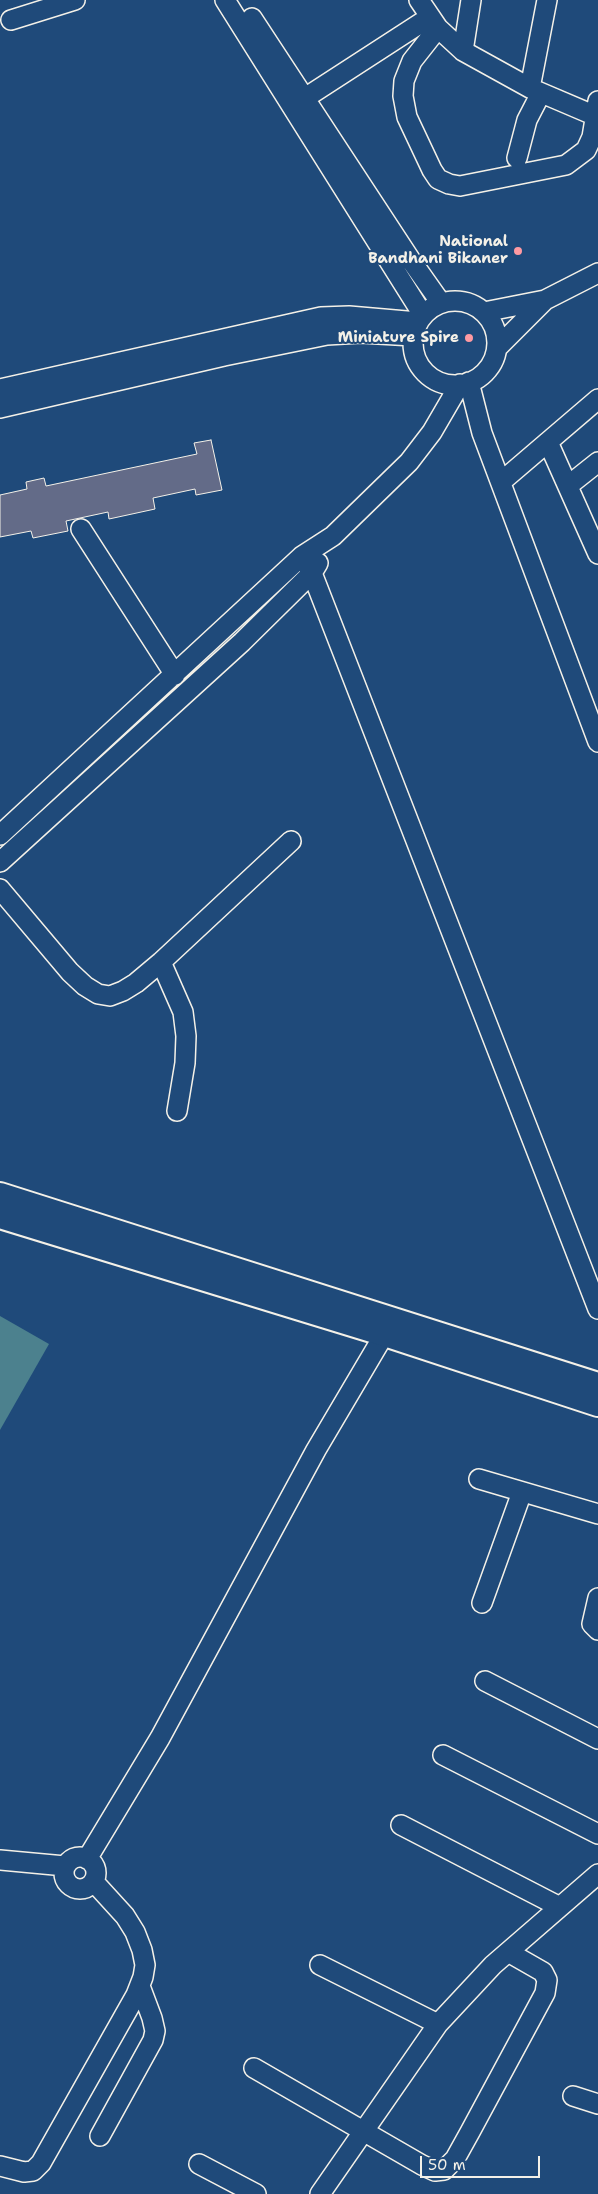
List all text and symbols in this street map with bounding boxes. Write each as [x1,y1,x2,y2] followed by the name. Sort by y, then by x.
[368,233,508,268] place label: National Bandhani Bikaner
[512,245,524,257] marker: National Bandhani Bikaner
[338,329,459,347] place label: Miniature Spire
[463,332,475,344] marker: Miniature Spire
[423,2146,543,2178] scale bar
[428,2155,466,2175] text: 50 m

